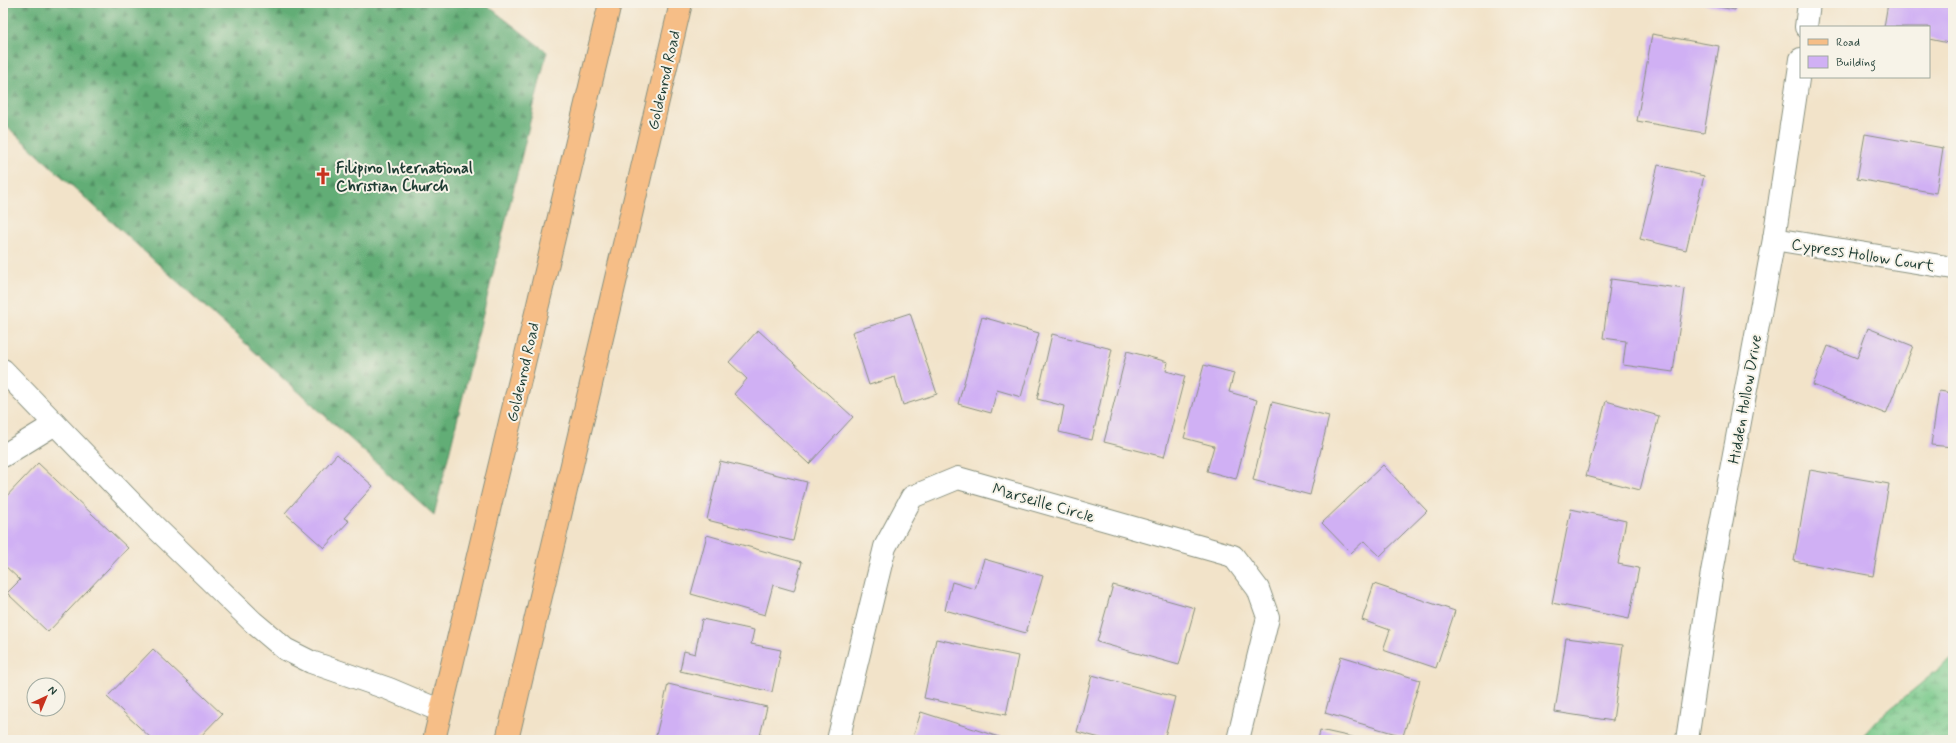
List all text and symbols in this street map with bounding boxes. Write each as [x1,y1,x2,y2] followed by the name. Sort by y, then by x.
[1800,26,1930,78] legend
[643,29,686,132] street label: Goldenrod Road
[1836,35,1860,51] text: Road
[1836,55,1876,72] text: Building
[336,158,473,197] place label: Filipino International Christian Church
[313,166,333,186] church icon: Filipino International Christian Church
[1790,234,1936,277] street label: Cypress Hollow Court
[502,321,545,424] street label: Goldenrod Road
[1724,333,1767,465] street label: Hidden Hollow Drive
[990,479,1098,528] street label: Marseille Circle
[26,677,66,717] north arrow
[45,683,60,698] text: N

